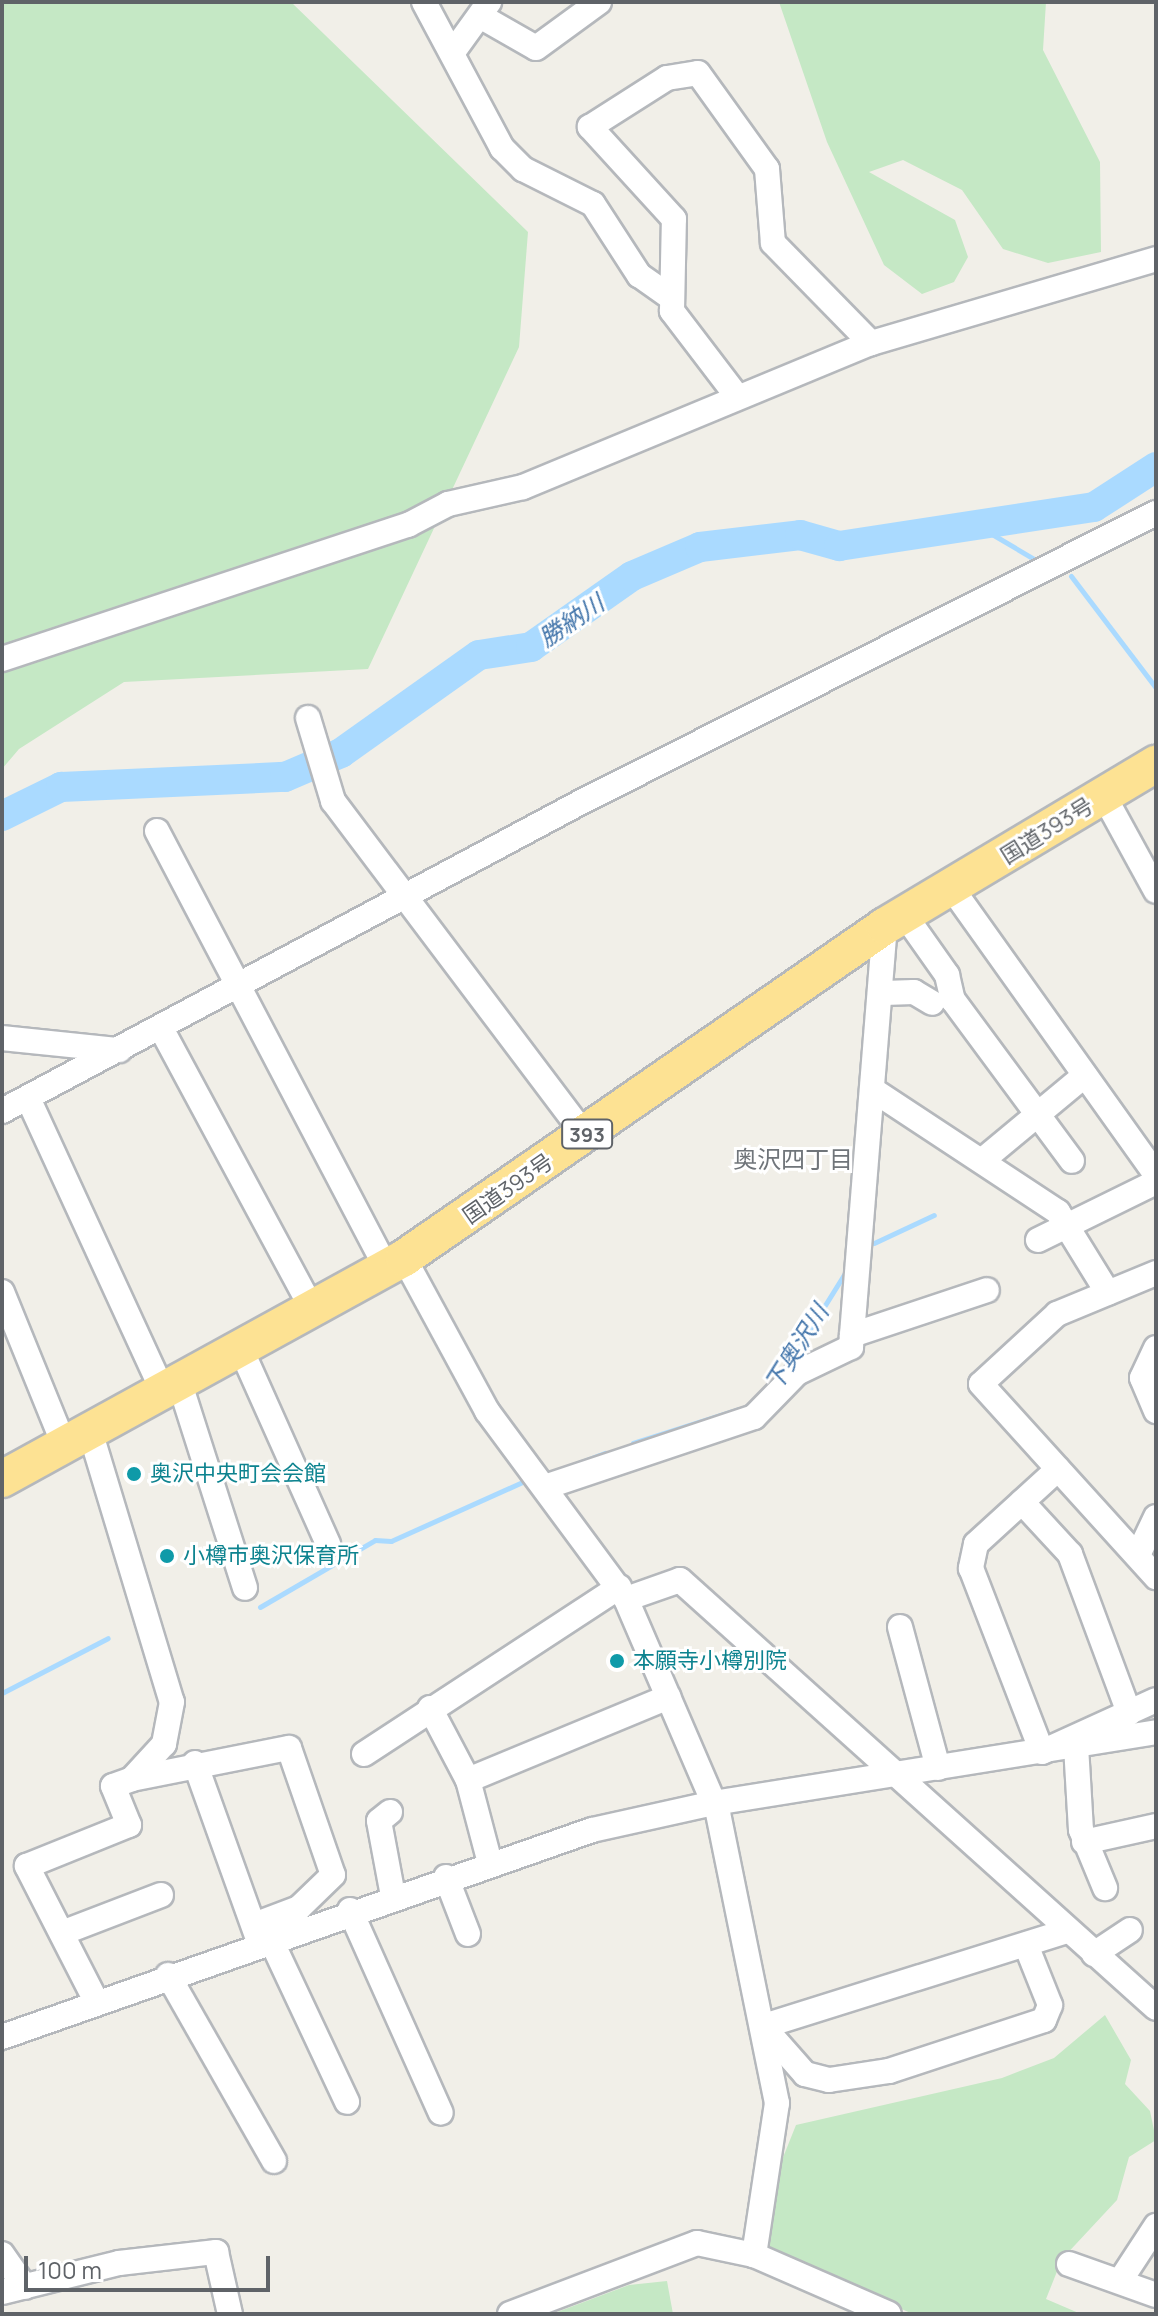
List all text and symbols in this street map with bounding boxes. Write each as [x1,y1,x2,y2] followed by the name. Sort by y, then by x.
[533,588,609,652] water label: 勝納川
[996,792,1098,870] street label: 国道393号
[561,1118,613,1150] road number: 393
[733,1145,853,1173] district label: 奥沢四丁目
[458,1148,558,1230] street label: 国道393号
[758,1299,834,1395] water label: 下奥沢川
[150,1461,326,1487] place label: 奥沢中央町会会館
[125,1465,143,1483] marker: 奥沢中央町会会館
[183,1543,359,1569] place label: 小樽市奥沢保育所
[158,1547,176,1565] marker: 小樽市奥沢保育所
[633,1648,787,1674] place label: 本願寺小樽別院
[608,1652,626,1670] marker: 本願寺小樽別院
[28,2240,274,2290] scale bar
[38,2253,102,2286] text: 100 m

